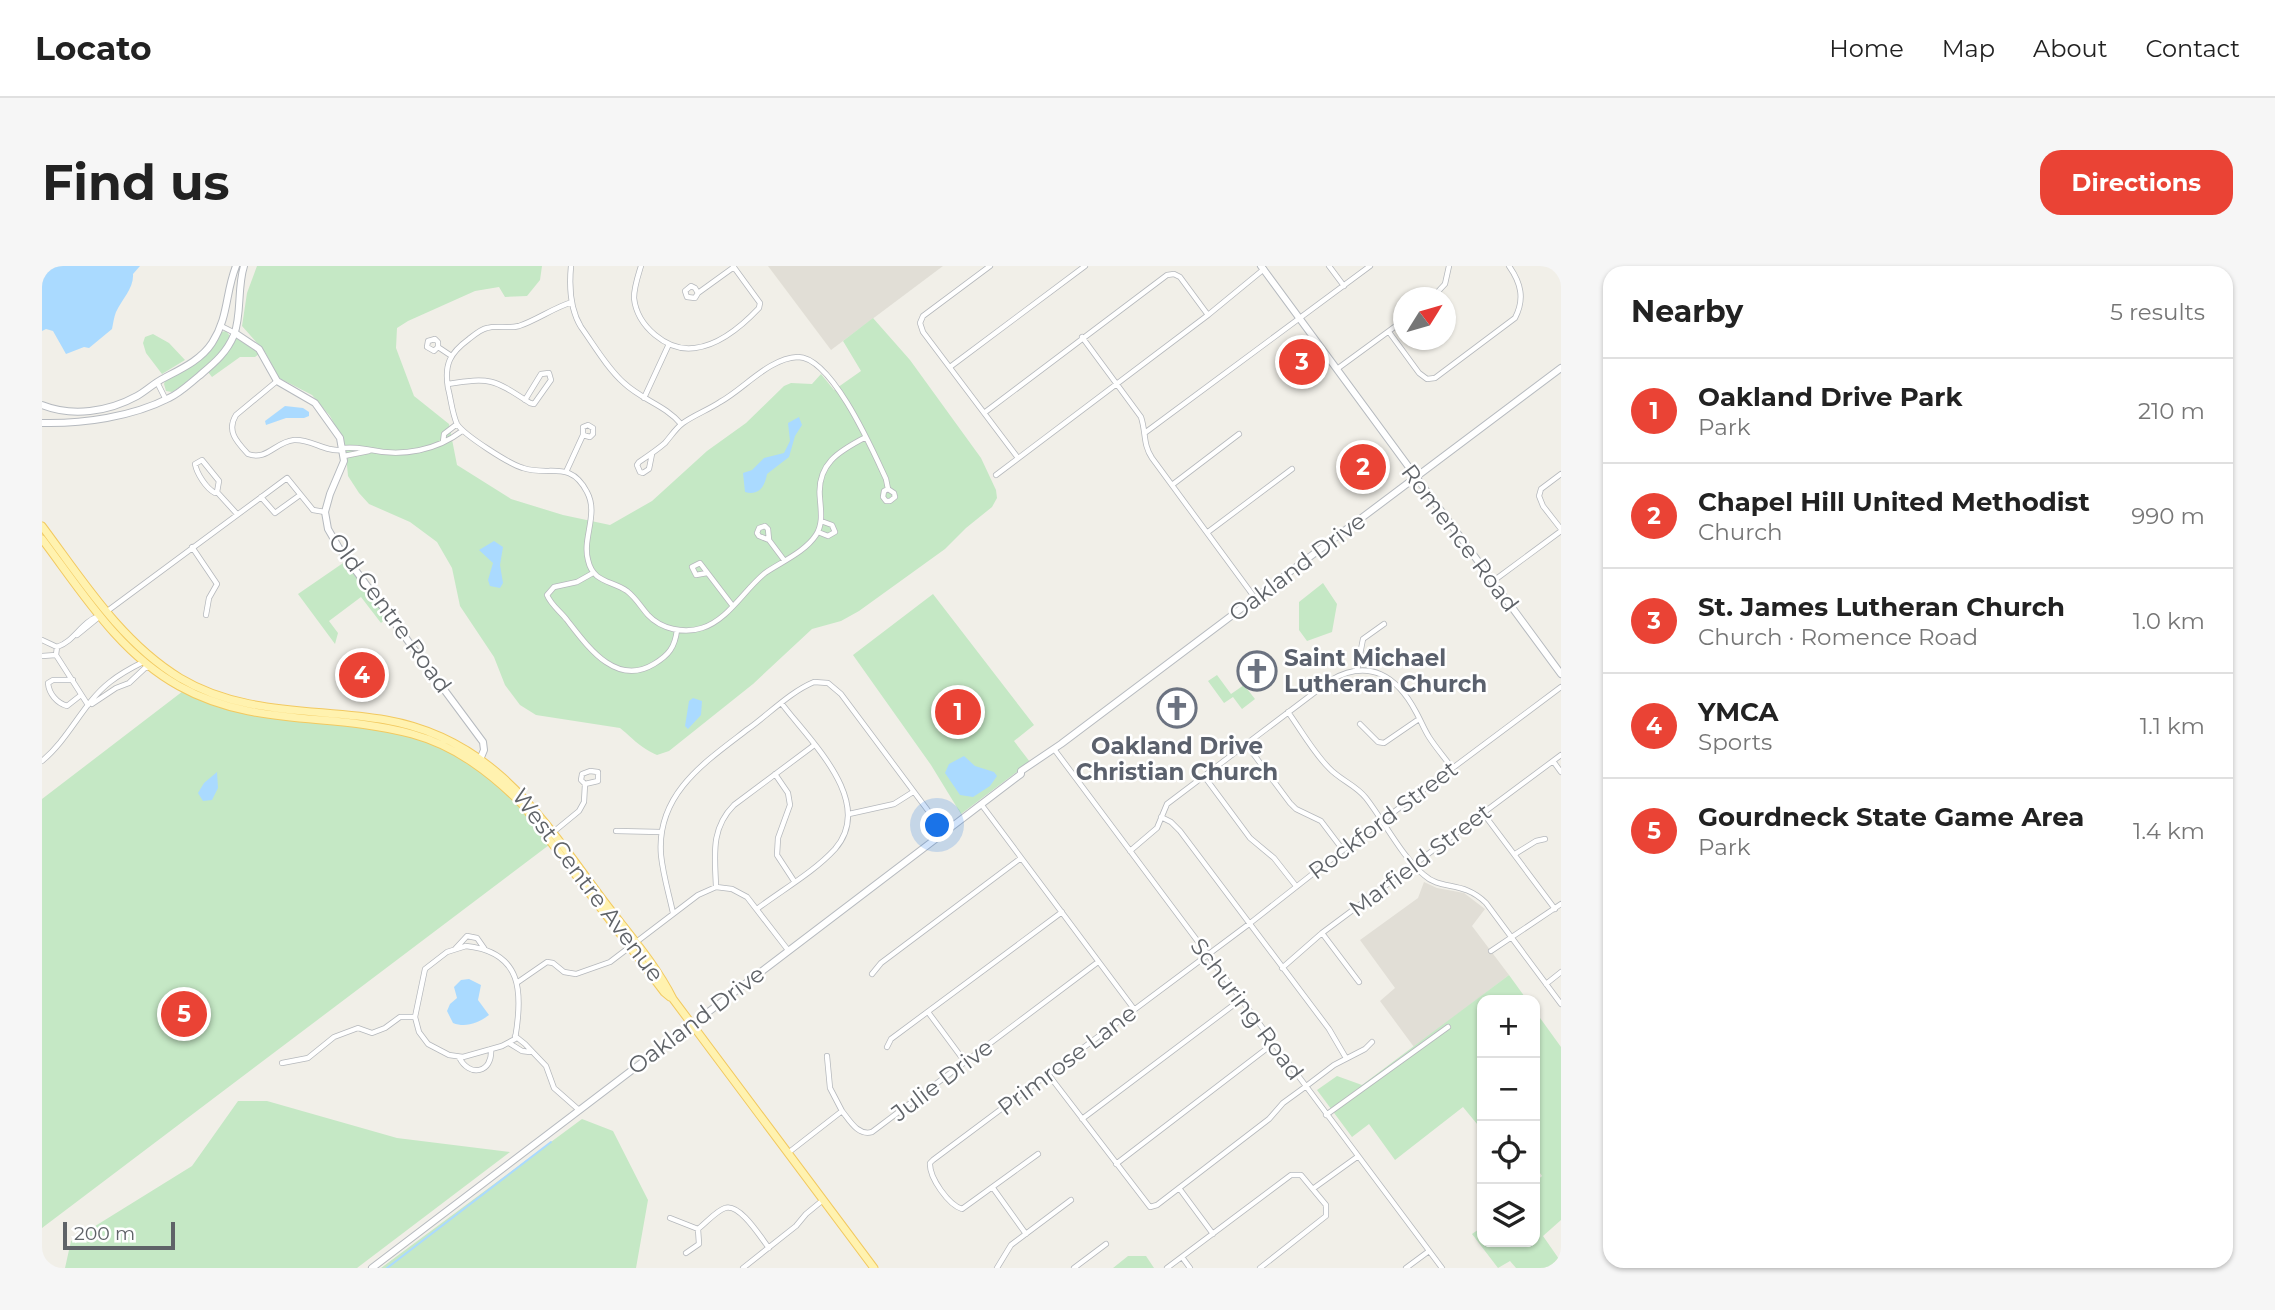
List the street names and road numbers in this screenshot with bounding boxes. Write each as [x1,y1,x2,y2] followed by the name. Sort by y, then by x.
[1395,459,1525,617] street label: Romence Road
[1223,507,1371,627] street label: Oakland Drive
[323,528,457,698] street label: Old Centre Road
[1303,755,1463,885] street label: Rockford Street
[506,783,670,987] street label: West Centre Avenue
[1344,798,1496,922] street label: Marfield Street
[1184,932,1310,1086] street label: Schuring Road
[622,960,770,1080] street label: Oakland Drive
[992,999,1142,1121] street label: Primrose Lane
[885,1033,998,1128] street label: Julie Drive

